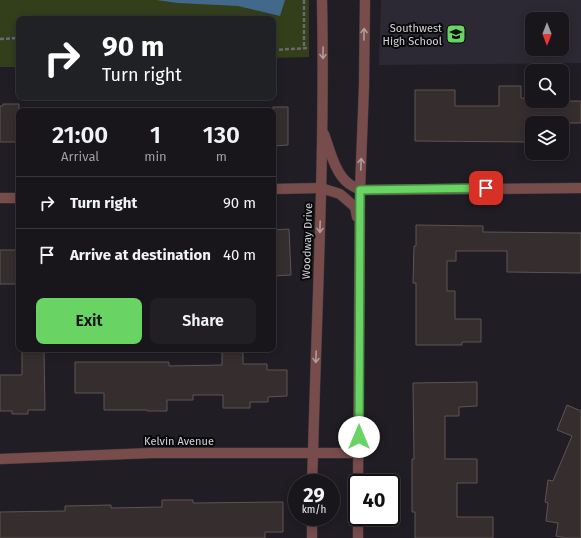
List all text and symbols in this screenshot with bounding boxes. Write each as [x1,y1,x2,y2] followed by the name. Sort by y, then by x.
[525,12,569,56] north arrow
[525,12,569,160] map controls
[383,22,442,48] place label: Southwest High School
[445,23,467,45] school or university icon: Southwest High School
[360,28,368,41] one-way arrow
[102,30,164,63] text: 90 m
[36,32,88,84] icon: right
[319,46,327,59] one-way arrow
[102,64,182,86] text: Turn right
[525,64,569,108] button: search
[525,116,569,160] button: layers
[52,121,108,149] text: 21:00
[150,121,161,149] text: 1
[203,121,240,149] text: 130
[61,149,99,164] text: Arrival
[144,149,167,164] text: min
[216,149,227,164] text: m
[357,158,365,171] one-way arrow
[469,171,503,205] pin
[475,177,497,199] icon: arrive
[36,192,58,214] icon: right
[70,194,137,212] text: Turn right
[223,194,256,212] text: 90 m
[300,203,315,279] street label: Woodway Drive
[316,220,323,233] one-way arrow
[36,244,58,266] icon: arrive
[70,246,211,264] text: Arrive at destination
[223,246,256,264] text: 40 m
[36,298,142,344] button: Exit
[150,298,256,344] button: Share
[312,350,319,363] one-way arrow
[338,416,380,458] position arrow
[144,435,214,448] street label: Kelvin Avenue
[348,474,400,526] speed limit sign: 40
[303,483,325,507] text: 29
[302,504,326,516] text: km/h

